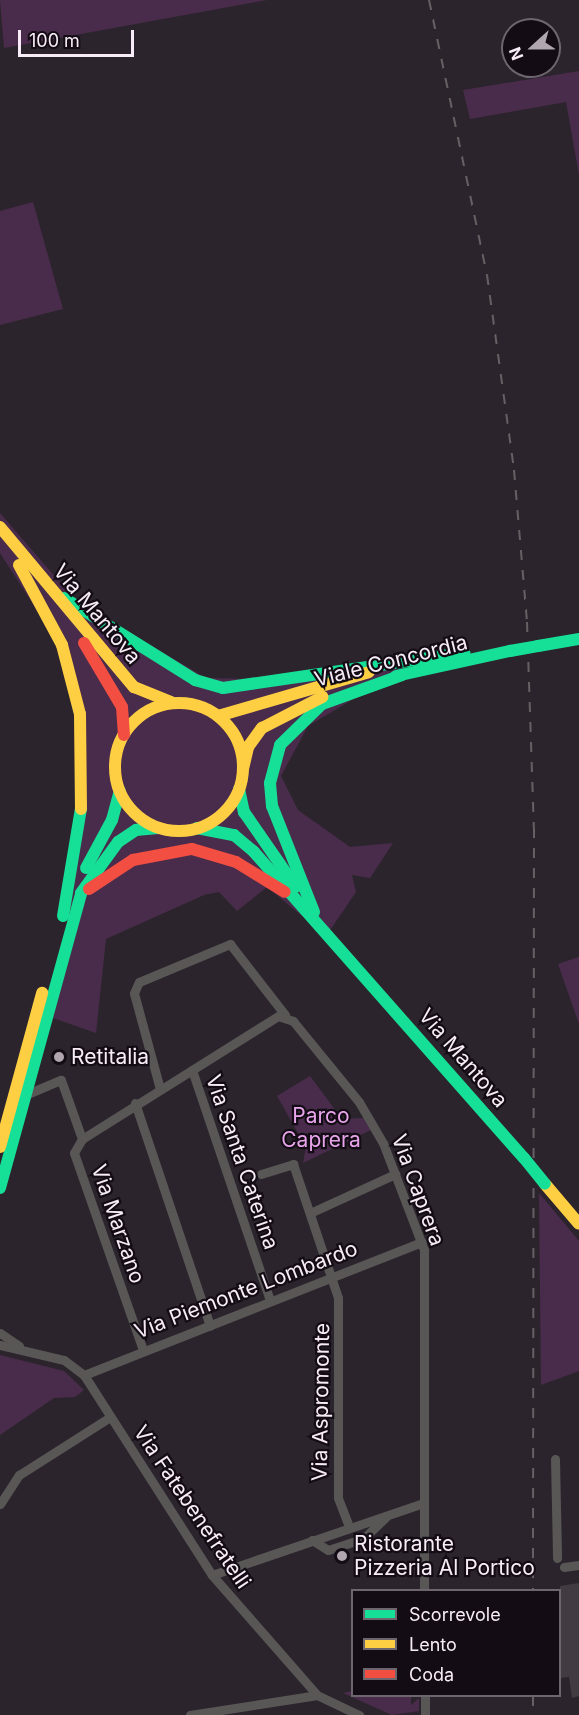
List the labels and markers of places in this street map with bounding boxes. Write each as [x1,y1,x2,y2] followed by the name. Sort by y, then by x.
[71,1044,149,1070] place label: Retitalia
[52,1050,66,1064] marker: Retitalia
[354,1531,535,1581] place label: Ristorante Pizzeria Al Portico
[335,1549,349,1563] marker: Ristorante Pizzeria Al Portico

